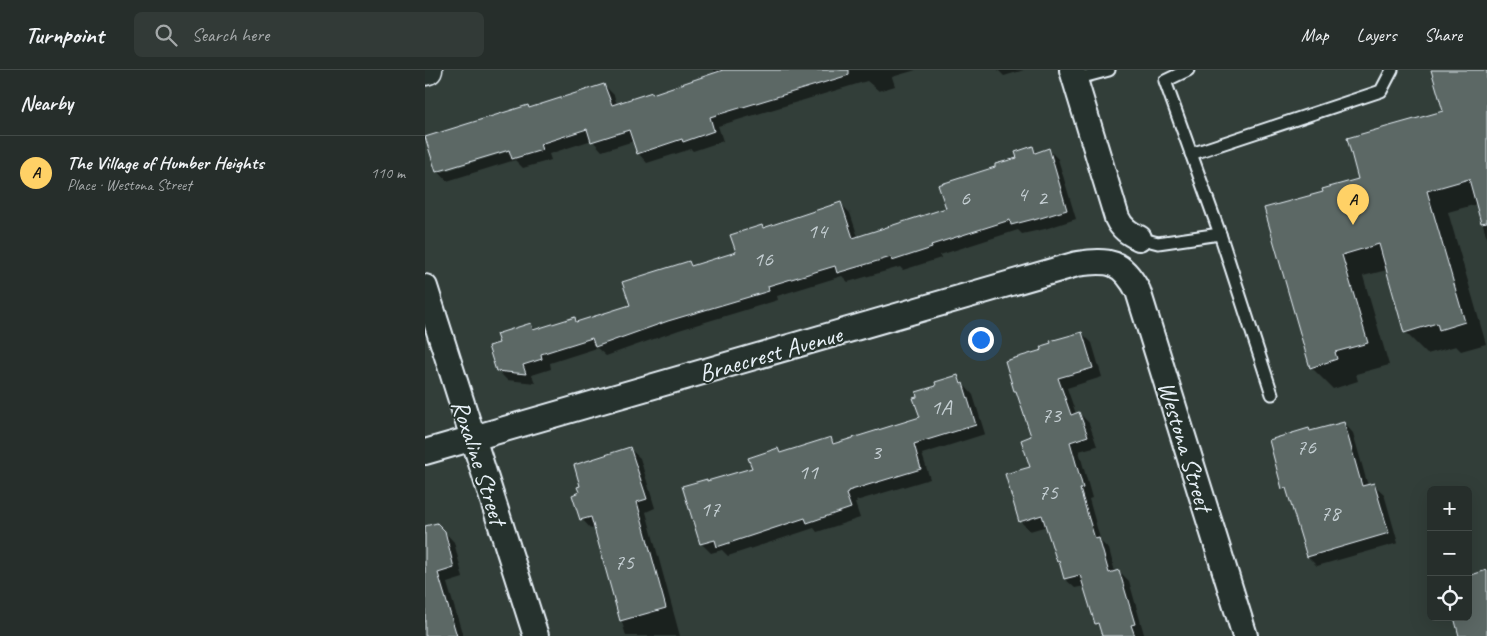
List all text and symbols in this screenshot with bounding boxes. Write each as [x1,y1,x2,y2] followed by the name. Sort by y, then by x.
[134,12,484,57] search box
[25,20,104,50] text: Turnpoint
[152,21,180,49] icon: search
[192,23,269,47] text: Search here
[1301,24,1329,46] text: Map
[1357,24,1396,46] text: Layers
[1424,24,1462,46] text: Share
[20,90,73,116] text: Nearby
[67,151,264,175] text: The Village of Humber Heights
[32,163,40,183] text: A
[371,163,405,183] text: 110 m
[67,175,192,195] text: Place · Westona Street
[1017,180,1029,208] house number: 4
[960,184,971,212] house number: 6
[1037,184,1049,212] house number: 2
[1337,184,1369,225] pin: A
[807,217,829,245] house number: 14
[753,245,774,273] house number: 16
[695,318,847,390] street label: Braecrest Avenue
[968,327,994,353] your location
[1150,378,1221,519] street label: Westona Street
[931,393,952,421] house number: 1A
[444,396,515,532] street label: Roxaline Street
[1041,401,1063,429] house number: 73
[1296,433,1317,461] house number: 76
[871,438,883,466] house number: 3
[798,458,819,486] house number: 11
[1038,478,1059,506] house number: 75
[1427,486,1472,621] map controls
[1427,486,1472,531] button: +
[700,495,721,523] house number: 17
[1320,499,1342,527] house number: 78
[1427,531,1472,576] button: −
[614,548,635,576] house number: 75
[1427,576,1472,621] button: locate

